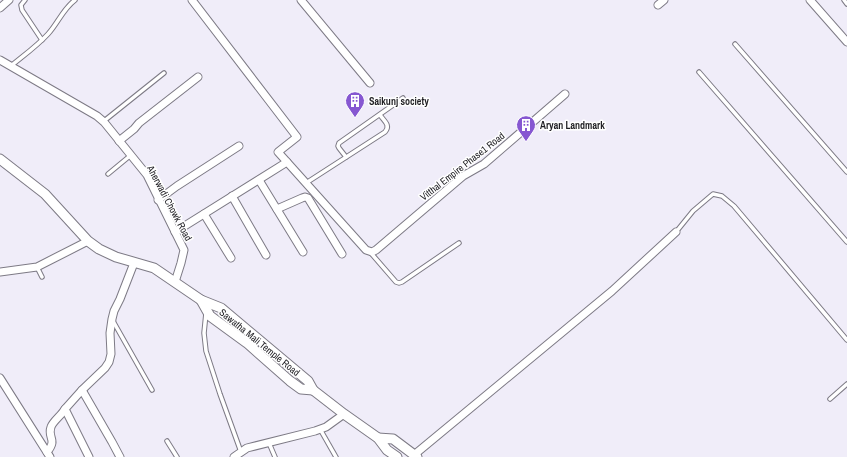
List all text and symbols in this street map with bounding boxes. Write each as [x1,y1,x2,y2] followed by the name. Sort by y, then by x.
[344,90,366,118] building icon: Saikunj society
[369,95,429,108] place label: Saikunj society
[515,114,537,142] building icon: Aryan Landmark
[540,119,605,132] place label: Aryan Landmark
[417,129,507,203] street label: Vitthal Empire Phase1 Road
[144,162,195,243] street label: Aherwadi Chowk Road
[217,306,303,379] street label: Sawatha Mali Temple Road

